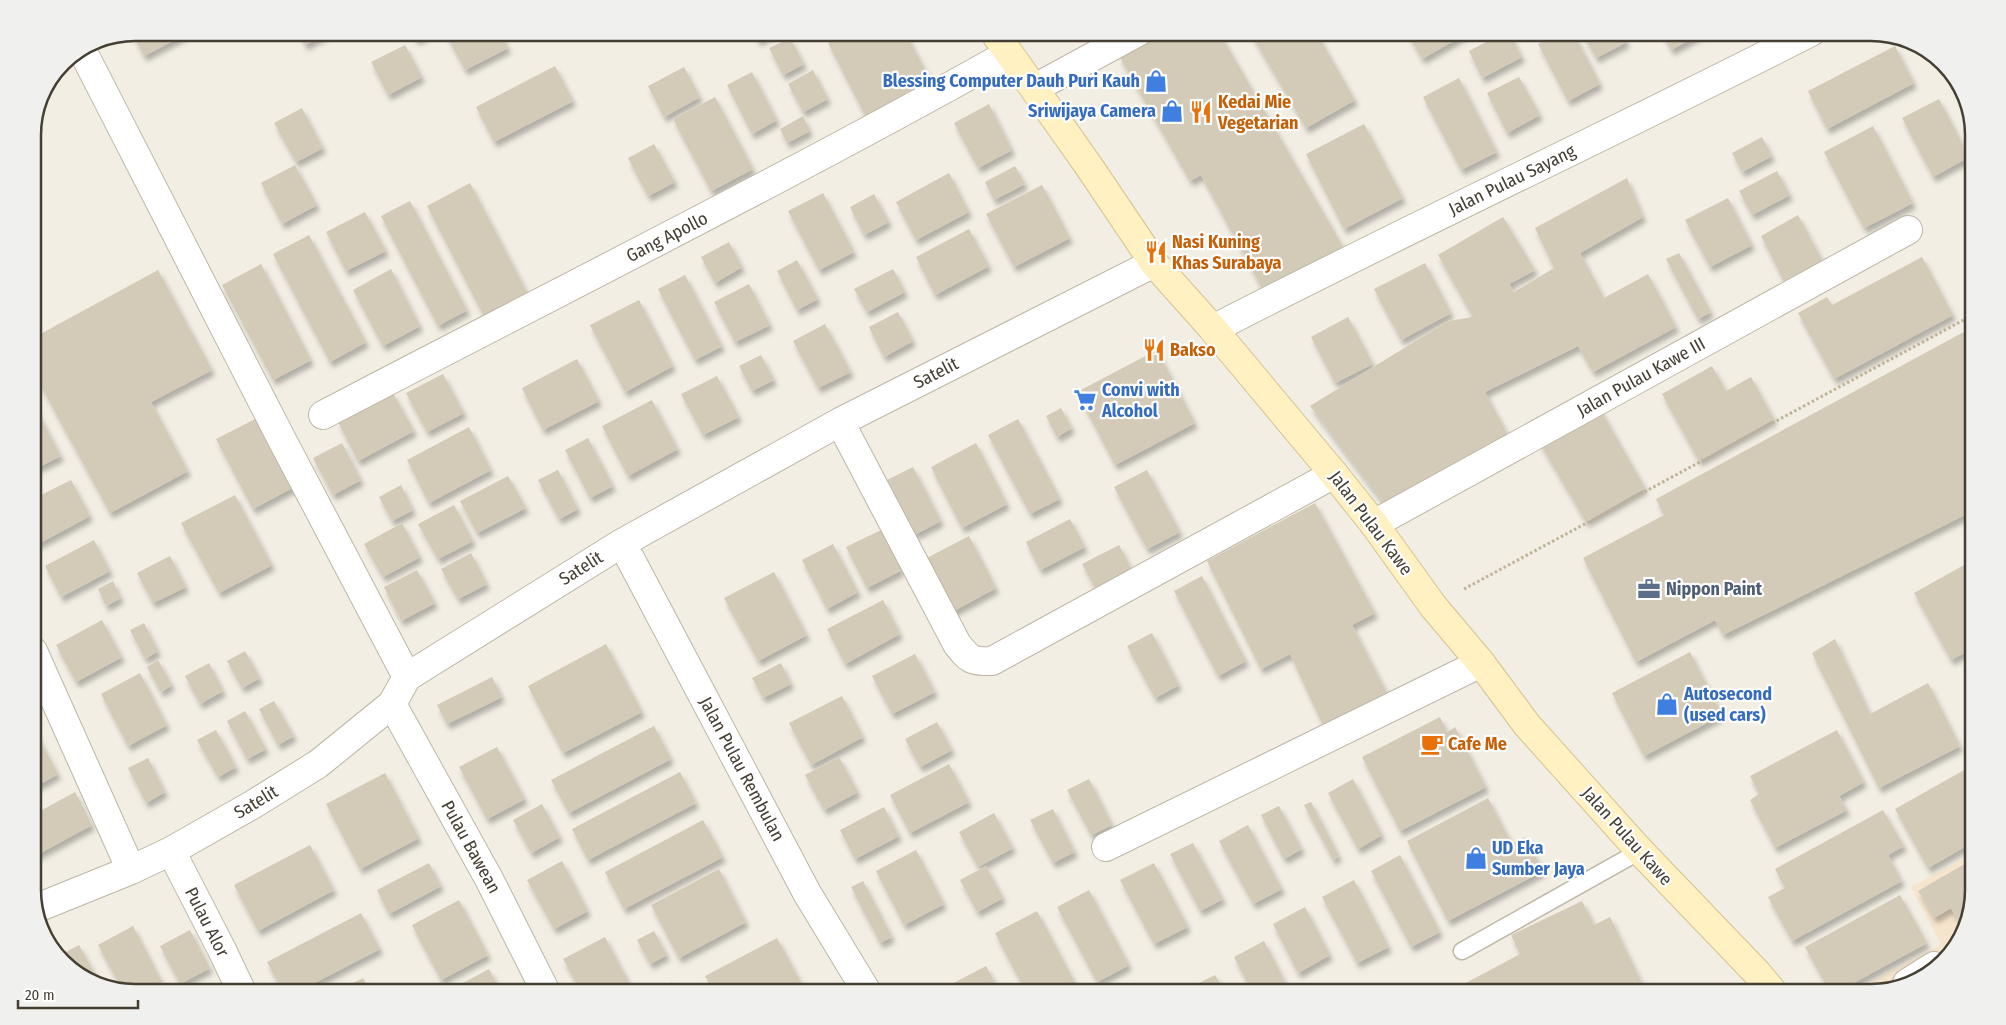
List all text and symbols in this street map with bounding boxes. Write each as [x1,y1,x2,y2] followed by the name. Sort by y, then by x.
[1143,68,1169,94] shop icon: Blessing Computer Dauh Puri Kauh
[883,70,1140,92] place label: Blessing Computer Dauh Puri Kauh
[1217,91,1299,134] place label: Kedai Mie Vegetarian
[1159,98,1185,124] shop icon: Sriwijaya Camera
[1188,99,1214,125] restaurant icon: Kedai Mie Vegetarian
[1028,100,1156,122] place label: Sriwijaya Camera
[1445,140,1579,220] street label: Jalan Pulau Sayang
[622,207,712,267] street label: Gang Apollo
[1172,231,1282,274] place label: Nasi Kuning Khas Surabaya
[1143,239,1169,265] restaurant icon: Nasi Kuning Khas Surabaya
[1573,333,1709,421] street label: Jalan Pulau Kawe III
[1141,337,1167,363] restaurant icon: Bakso
[1170,339,1216,361] place label: Bakso
[910,352,962,394] street label: Satelit
[1101,379,1180,422] place label: Convi with Alcohol
[1072,387,1098,413] supermarket icon: Convi with Alcohol
[1325,466,1417,580] street label: Jalan Pulau Kawe
[555,546,607,590] street label: Satelit
[1636,576,1662,602] office icon: Nippon Paint
[1666,578,1763,600] place label: Nippon Paint
[1683,683,1772,726] place label: Autosecond (used cars)
[1654,691,1680,717] shop icon: Autosecond (used cars)
[695,693,789,845] street label: Jalan Pulau Rembulan
[1419,731,1445,757] cafe icon: Cafe Me
[1448,733,1507,755] place label: Cafe Me
[230,780,282,824] street label: Satelit
[1577,782,1677,890] street label: Jalan Pulau Kawe
[436,797,506,897] street label: Pulau Bawean
[1492,837,1585,880] place label: UD Eka Sumber Jaya
[1463,845,1489,871] shop icon: UD Eka Sumber Jaya
[180,883,234,961] street label: Pulau Alor
[18,978,138,1010] scale bar
[25,986,55,1004] text: 20 m

